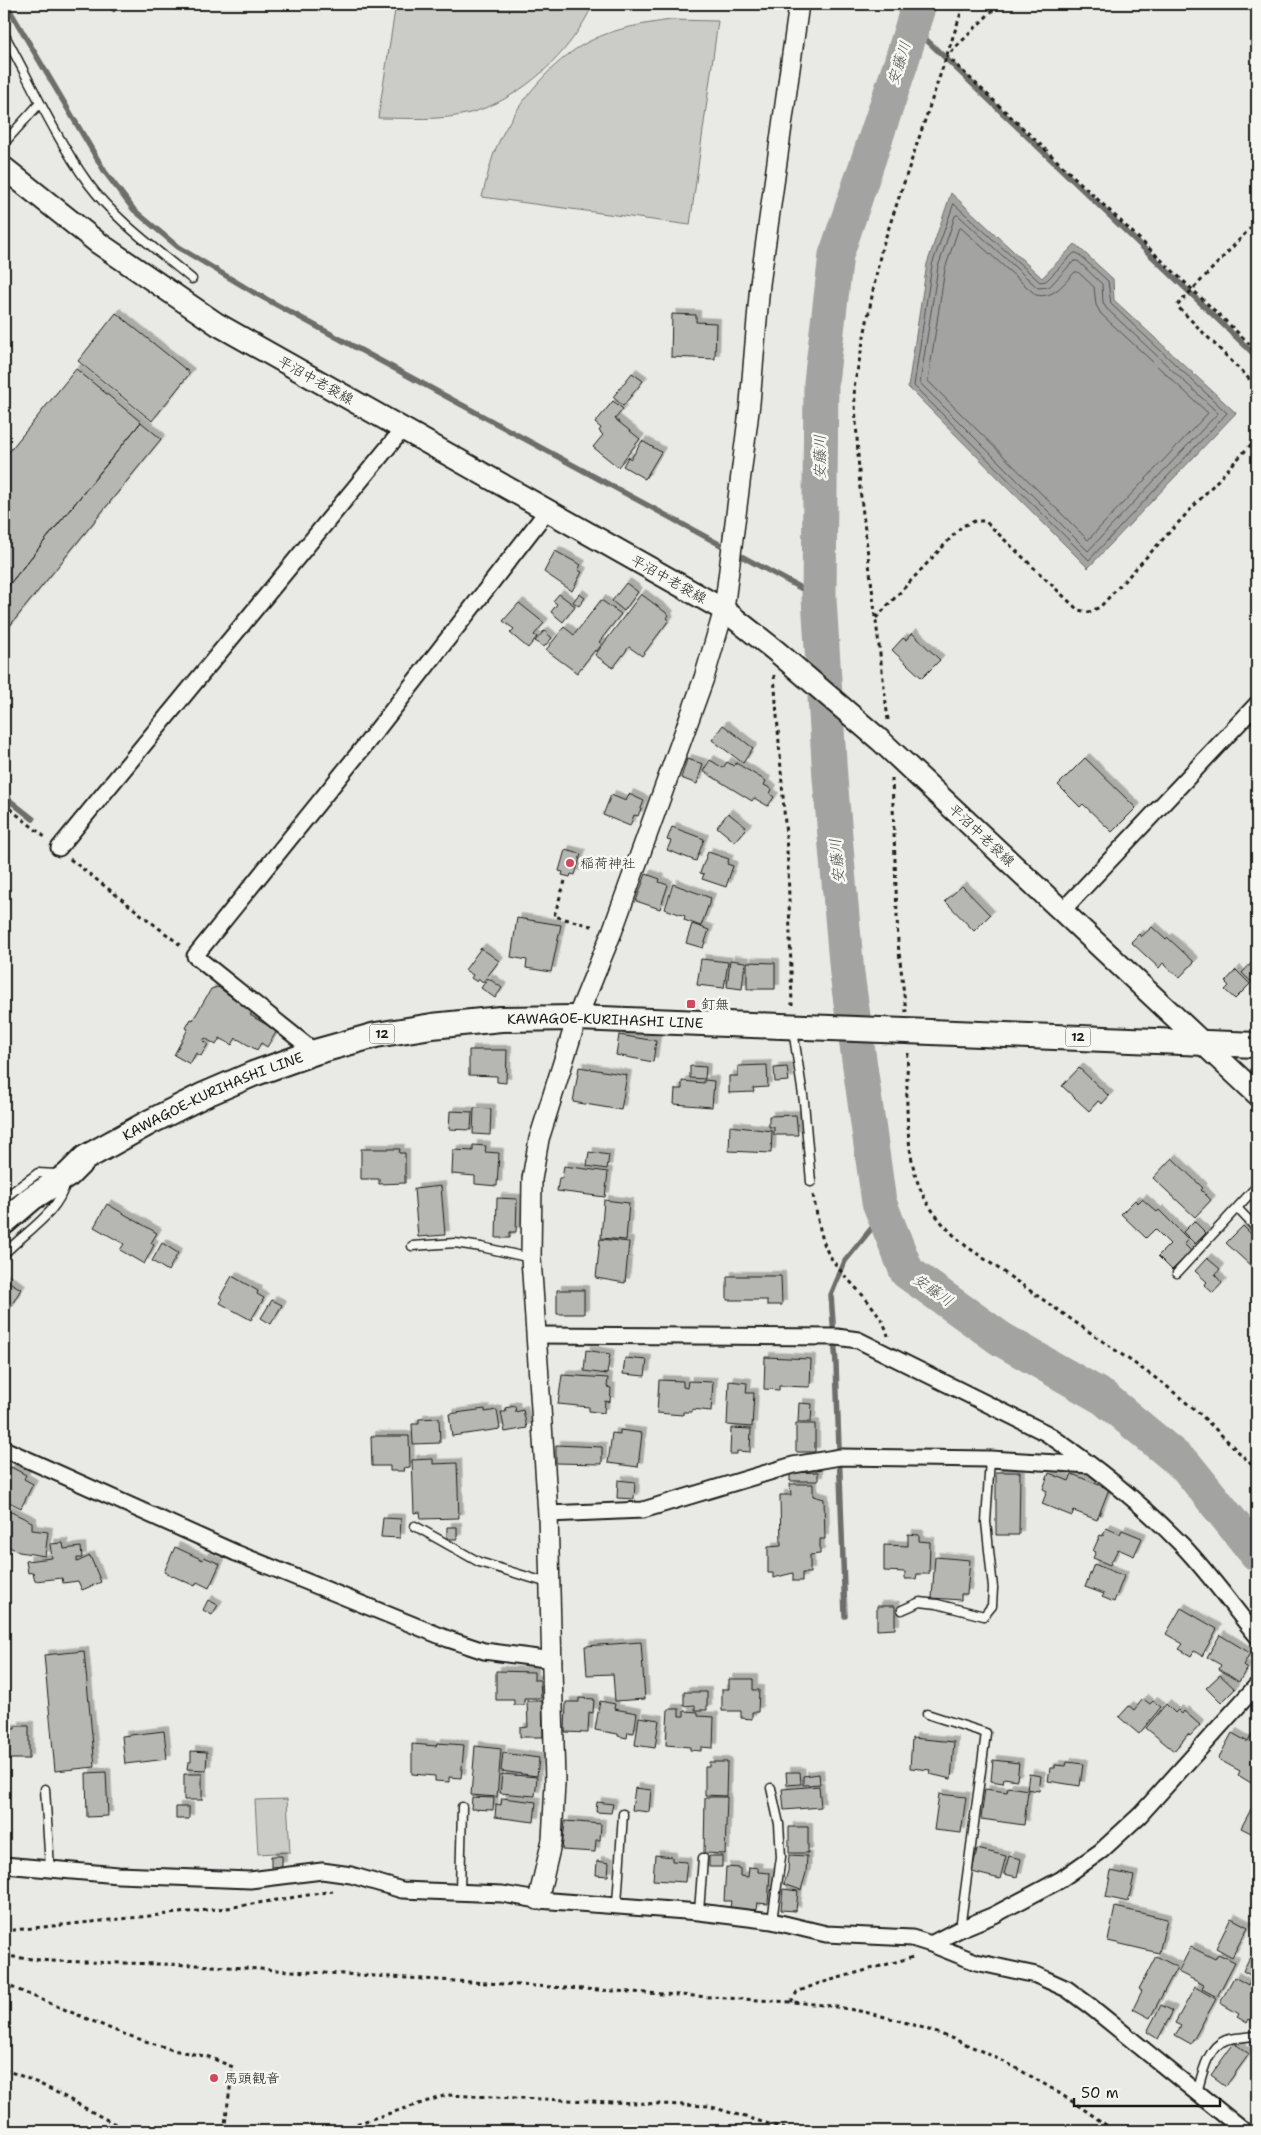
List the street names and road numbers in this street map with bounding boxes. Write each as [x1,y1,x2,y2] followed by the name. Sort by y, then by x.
[275,352,357,408] street label: 平沼中老袋線
[628,551,710,607] street label: 平沼中老袋線
[945,800,1019,870] street label: 平沼中老袋線
[507,1009,704,1032] street label: KAWAGOE-KURIHASHI LINE
[370,1024,394,1044] road number: 12
[1066,1028,1090,1046] road number: 12
[119,1048,306,1145] street label: KAWAGOE-KURIHASHI LINE

